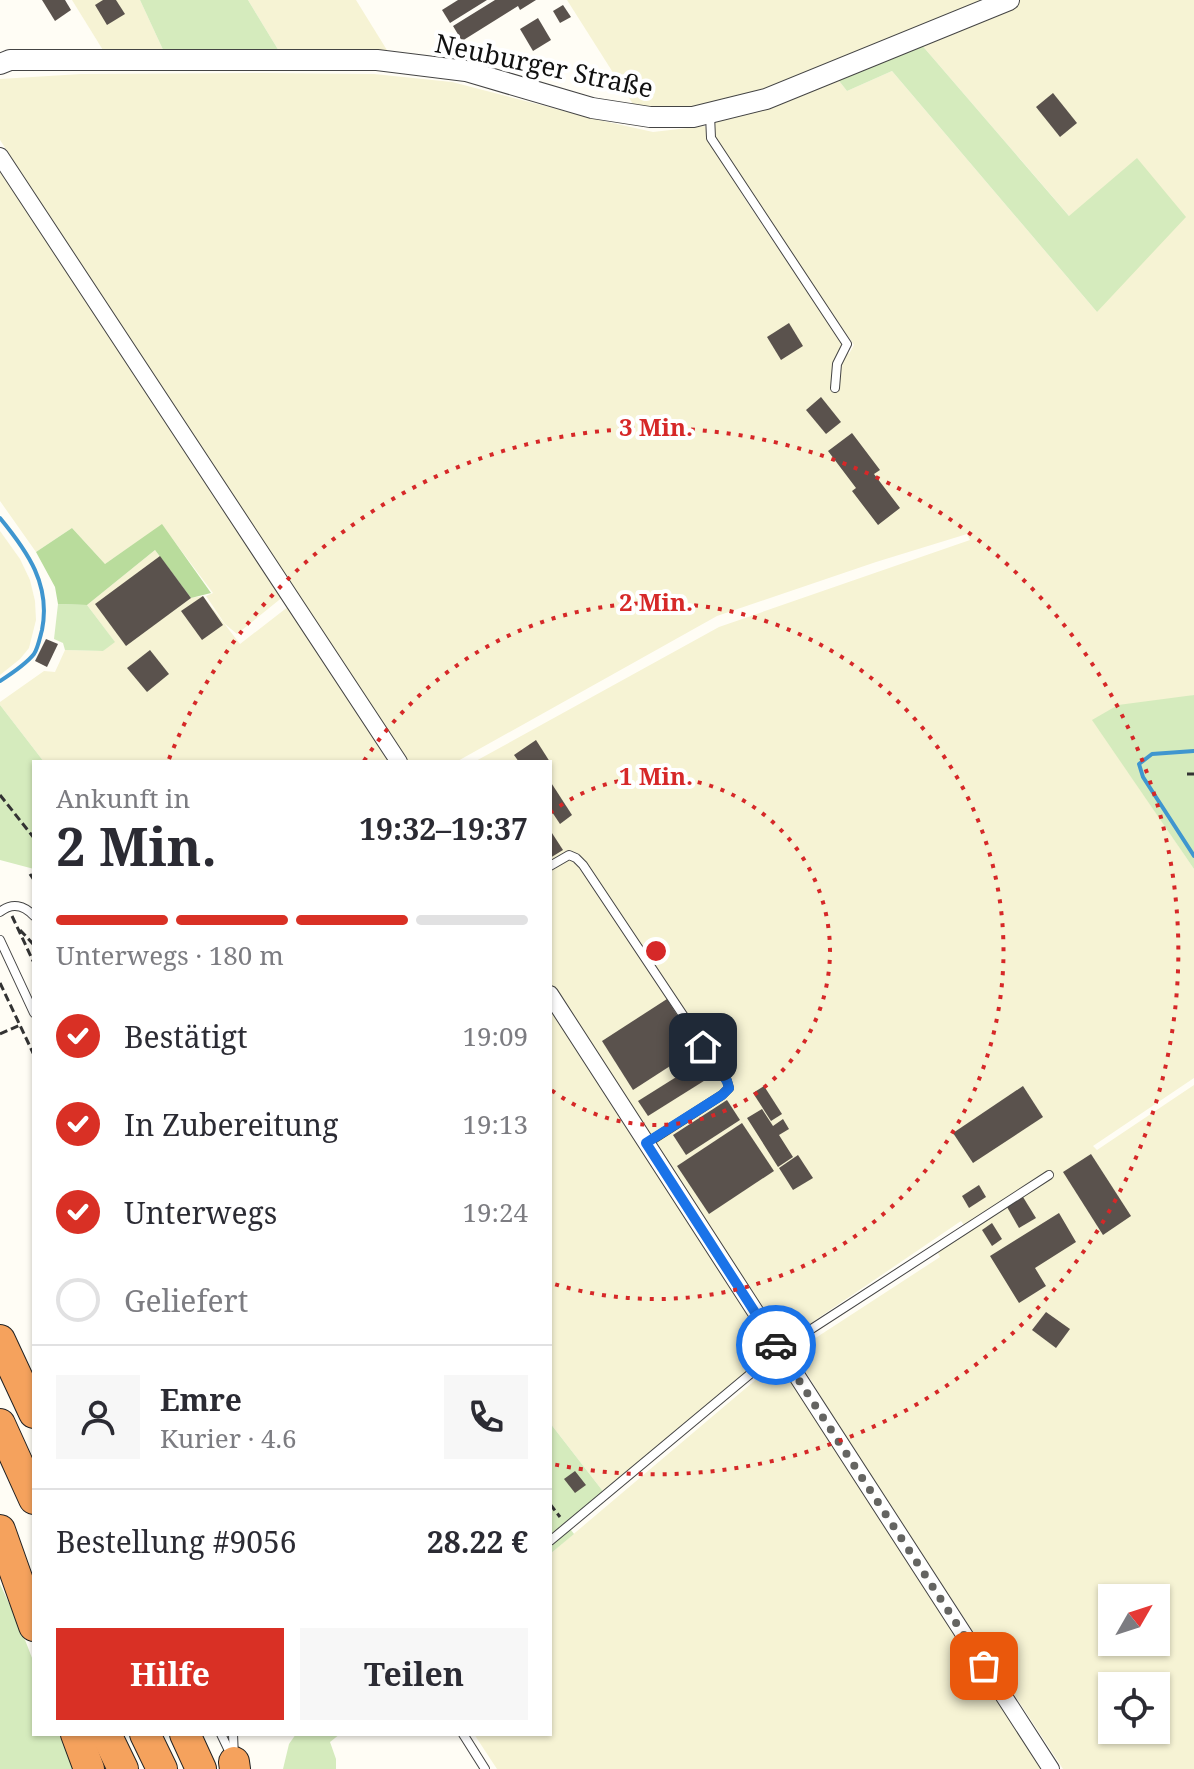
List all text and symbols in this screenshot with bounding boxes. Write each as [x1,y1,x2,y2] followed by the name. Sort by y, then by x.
[432,24,657,106] street label: Neuburger Straße
[619,410,693,443] text: 3 Min.
[619,585,693,618] text: 2 Min.
[619,759,693,792] text: 1 Min.
[56,780,190,816] text: Ankunft in
[359,808,528,849] text: 19:32–19:37
[56,810,217,881] text: 2 Min.
[56,937,284,973] text: Unterwegs · 180 m
[642,937,670,965] centre of rings
[669,1013,737,1081] pin
[56,1014,100,1058] icon: check
[124,1016,248,1057] text: Bestätigt
[462,1018,528,1054] text: 19:09
[681,1025,725,1069] icon: home
[56,1102,100,1146] icon: check
[124,1104,338,1145] text: In Zubereitung
[462,1106,528,1142] text: 19:13
[56,1190,100,1234] icon: check
[124,1192,277,1233] text: Unterwegs
[462,1194,528,1230] text: 19:24
[124,1280,248,1321] text: Geliefert
[736,1305,816,1385] courier
[754,1323,798,1367] icon: car
[56,1375,140,1459] button: person
[444,1375,528,1459] button: phone
[160,1379,242,1420] text: Emre
[160,1420,297,1456] text: Kurier · 4.6
[56,1521,297,1562] text: Bestellung #9056
[427,1521,528,1562] text: 28.22 €
[1098,1584,1170,1656] north arrow
[1098,1584,1170,1744] map controls
[56,1628,284,1720] button: Hilfe
[300,1628,528,1720] button: Teilen
[950,1632,1018,1700] pin
[962,1644,1006,1688] icon: bag
[1098,1672,1170,1744] button: locate

